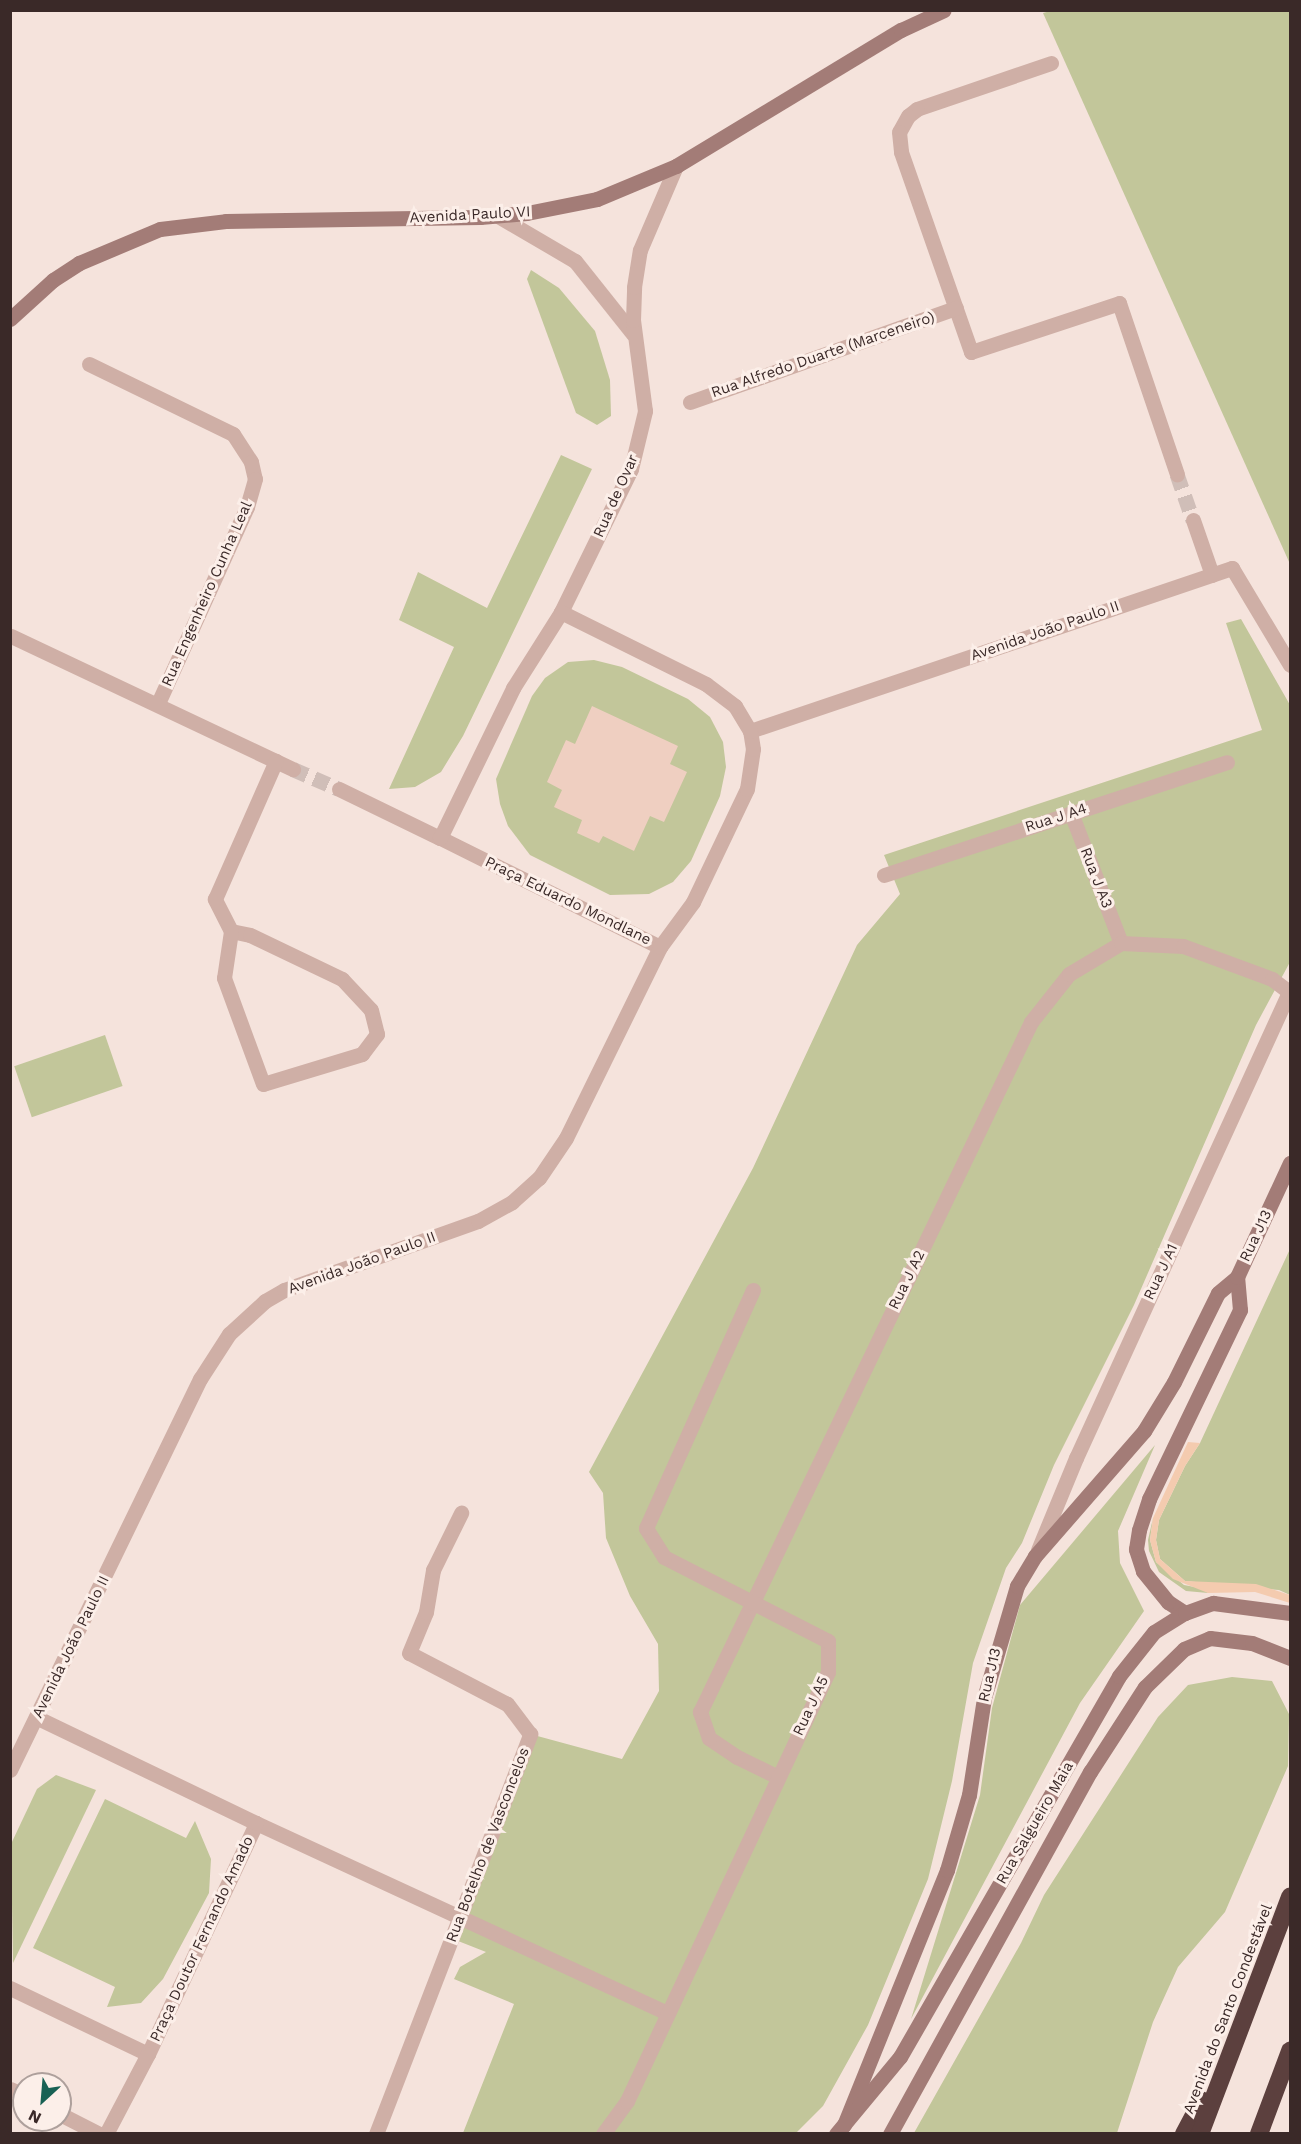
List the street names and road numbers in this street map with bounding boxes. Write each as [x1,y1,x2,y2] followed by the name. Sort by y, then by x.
[409,203,531,227] street label: Avenida Paulo VI
[709,308,937,402] street label: Rua Alfredo Duarte (Marceneiro)
[590,452,642,540] street label: Rua de Ovar
[158,498,256,690] street label: Rua Engenheiro Cunha Leal
[968,597,1122,665] street label: Avenida João Paulo II
[1022,799,1090,837] street label: Rua J A4
[1076,844,1116,912] street label: Rua J A3
[482,853,654,949] street label: Praça Eduardo Mondlane
[1236,1207,1276,1265] street label: Rua J13
[285,1228,439,1298] street label: Avenida João Paulo II
[1140,1241,1182,1303] street label: Rua J A1
[885,1247,929,1313] street label: Rua J A2
[29,1573,113,1721] street label: Avenida João Paulo II
[975,1646,1005,1704] street label: Rua J13
[789,1673,833,1739] street label: Rua J A5
[442,1745,534,1945] street label: Rua Botelho de Vasconcelos
[993,1758,1077,1888] street label: Rua Salgueiro Maia
[146,1833,258,2045] street label: Praça Doutor Fernando Amado
[1180,1902,1276,2116] street label: Avenida do Santo Condestável

